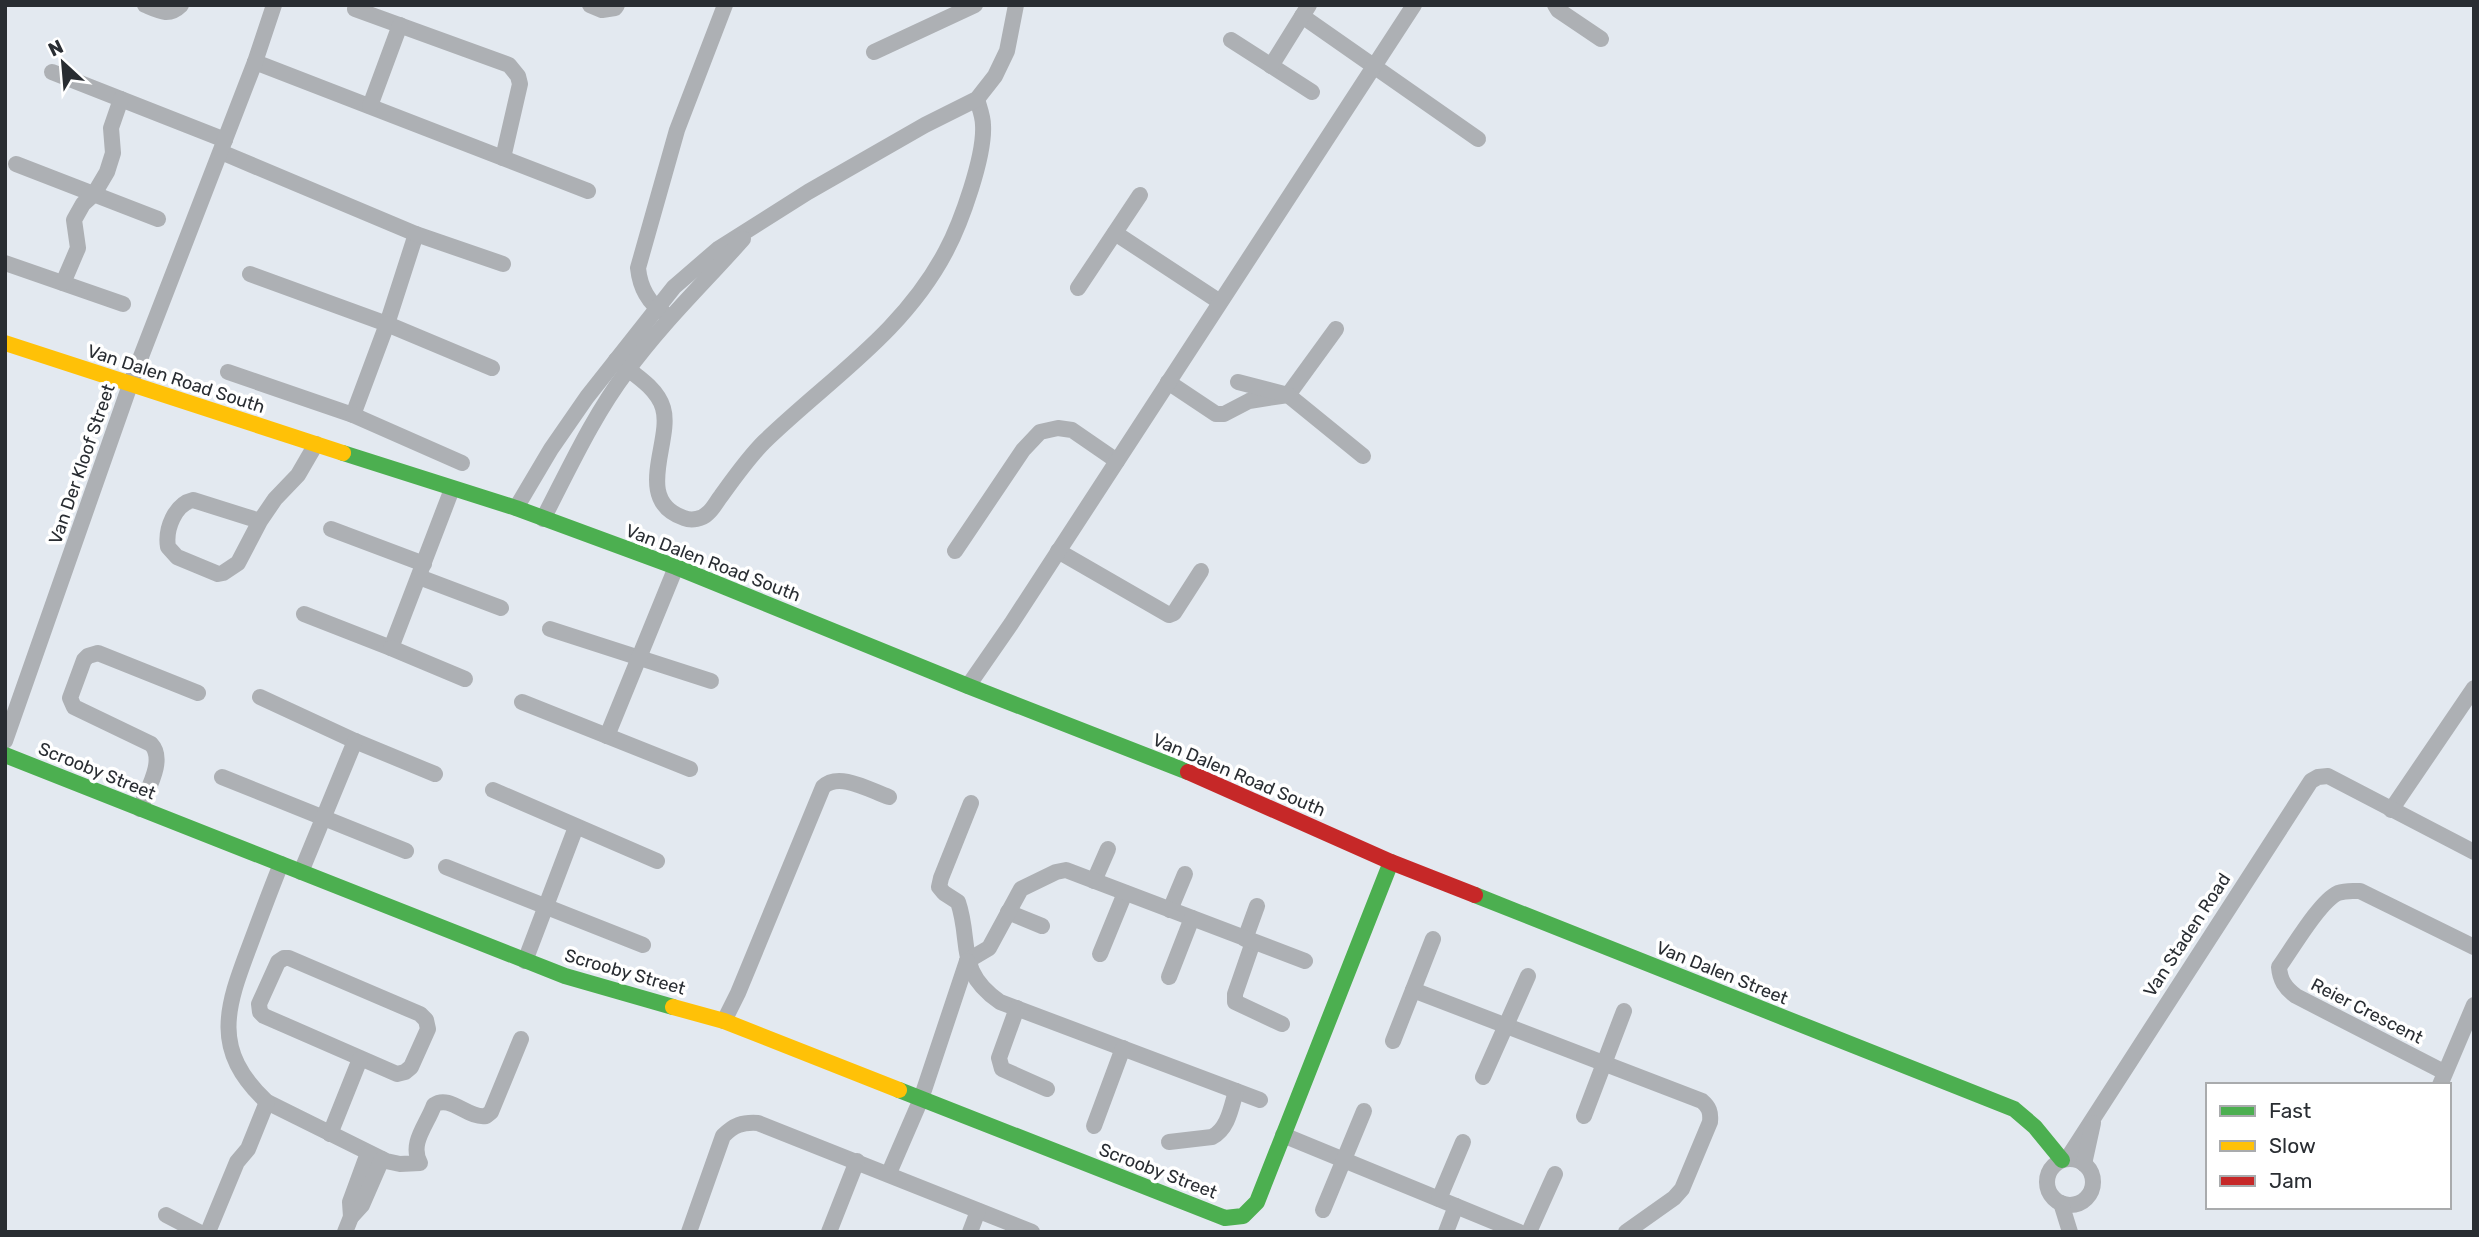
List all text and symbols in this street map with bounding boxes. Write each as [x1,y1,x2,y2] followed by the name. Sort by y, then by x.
[28,28,98,98] north arrow
[45,35,67,62] text: N
[84,340,268,418] street label: Van Dalen Road South
[44,381,120,547] street label: Van Der Kloof Street
[622,519,804,607] street label: Van Dalen Road South
[1149,729,1329,821] street label: Van Dalen Road South
[35,737,159,805] street label: Scrooby Street
[2139,869,2235,1001] street label: Van Staden Road
[1653,937,1791,1009] street label: Van Dalen Street
[562,944,688,1000] street label: Scrooby Street
[2307,973,2427,1049] street label: Reier Crescent
[2206,1083,2451,1209] legend
[2269,1098,2311,1123] text: Fast
[2269,1133,2316,1158] text: Slow
[1096,1138,1220,1204] street label: Scrooby Street
[2269,1168,2313,1193] text: Jam

